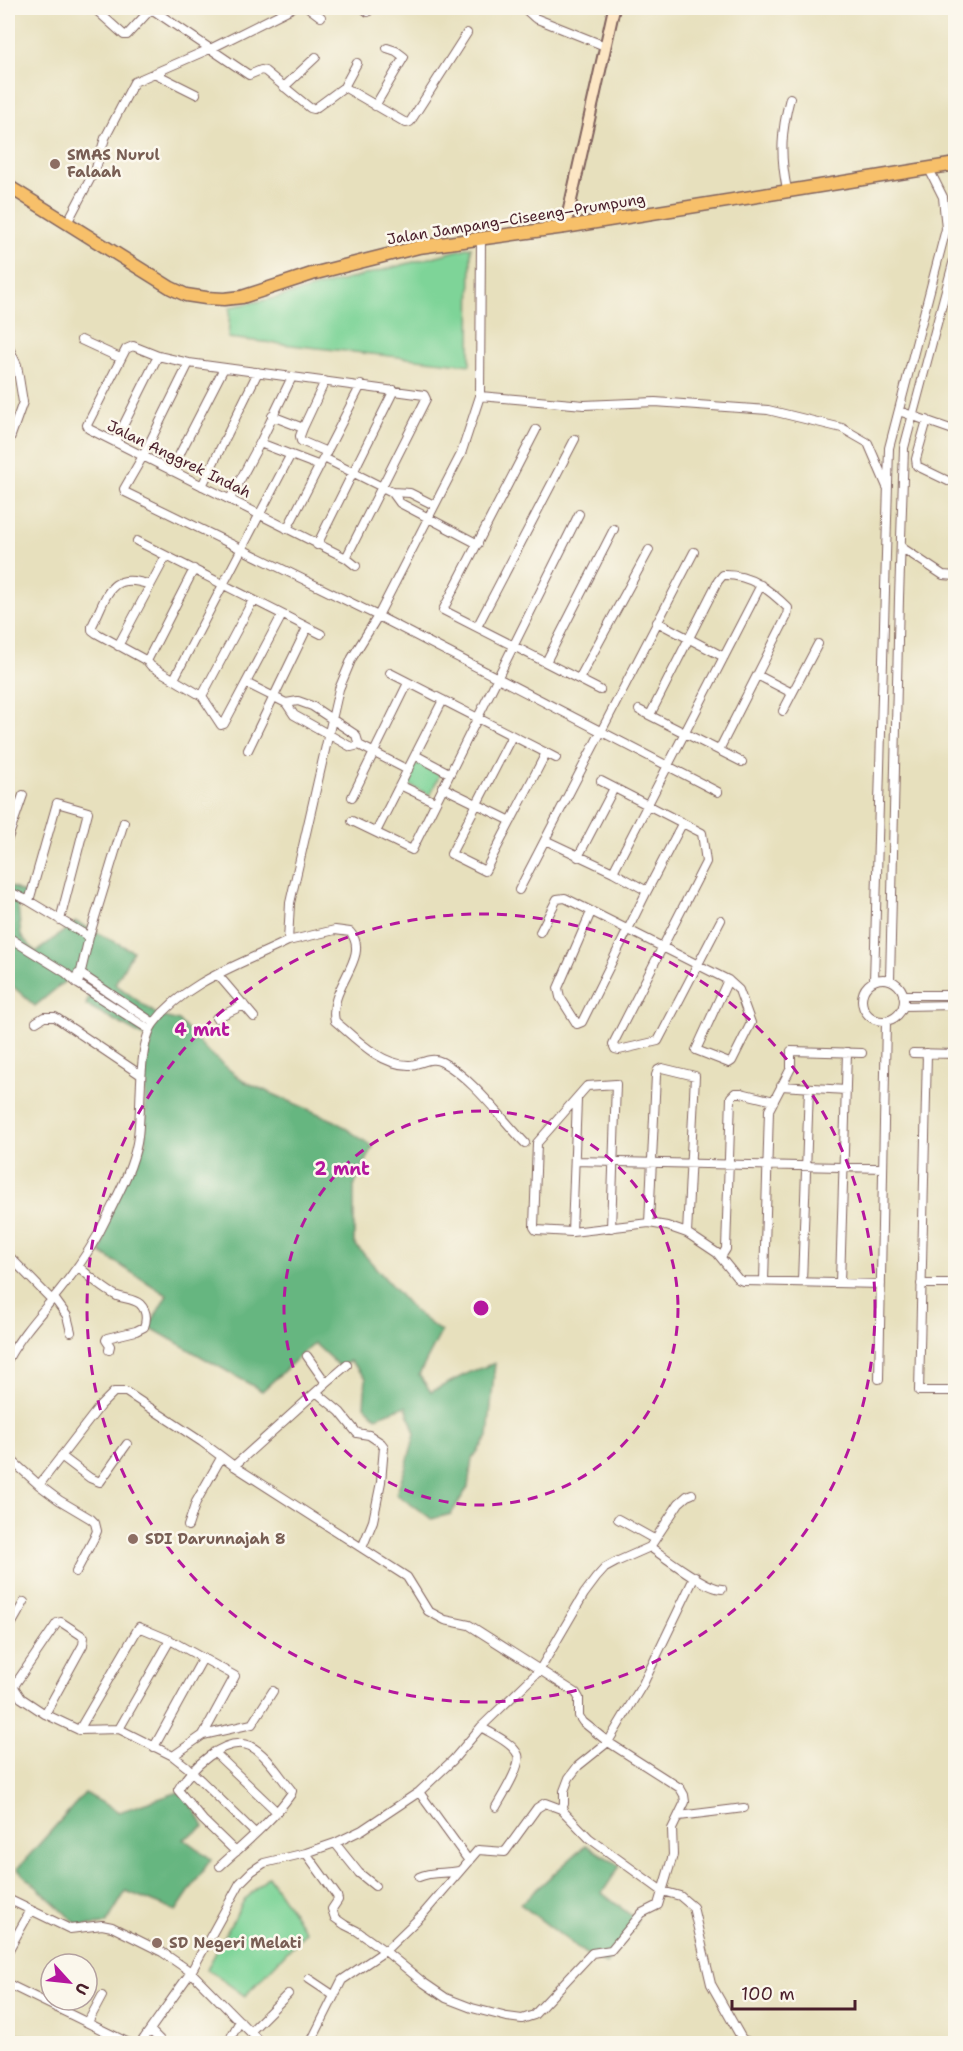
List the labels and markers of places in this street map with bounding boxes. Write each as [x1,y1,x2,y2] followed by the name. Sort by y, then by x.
[67,145,160,182] place label: SMAS Nurul Falaah
[48,157,62,171] marker: SMAS Nurul Falaah
[471,1298,491,1318] centre of rings
[145,1529,285,1549] place label: SDI Darunnajah 8
[126,1532,140,1546] marker: SDI Darunnajah 8
[169,1933,302,1953] place label: SD Negeri Melati
[150,1936,164,1950] marker: SD Negeri Melati

